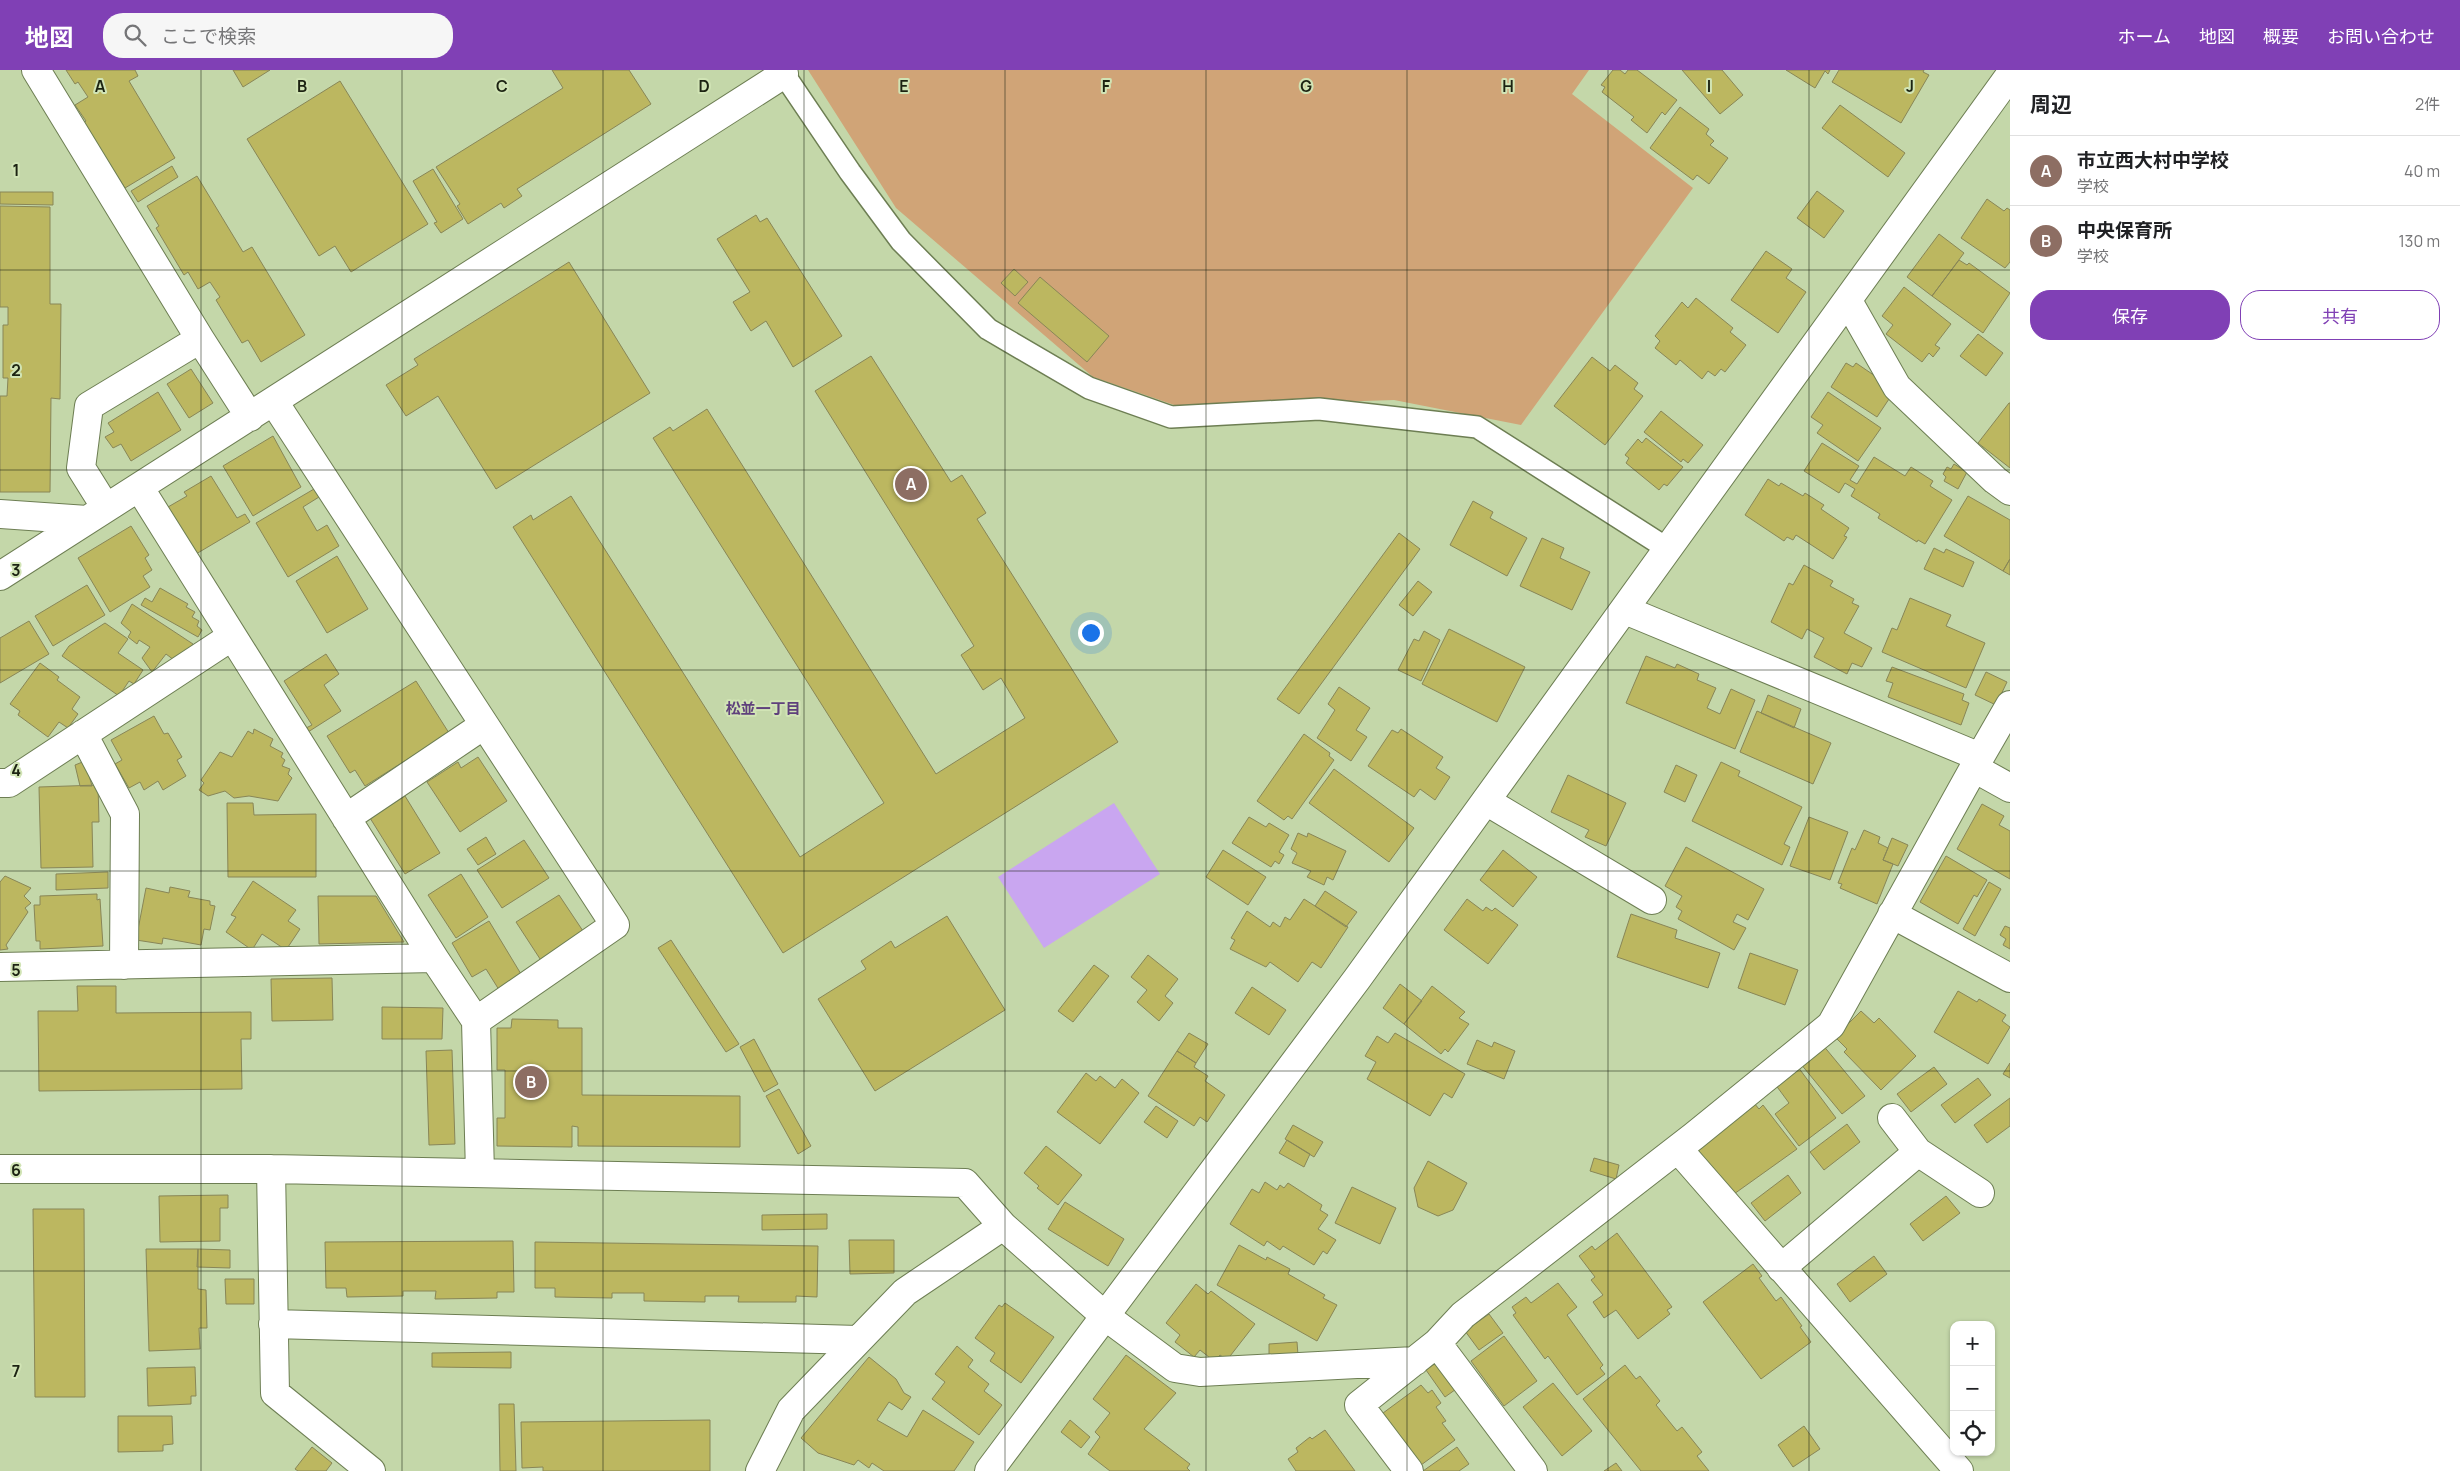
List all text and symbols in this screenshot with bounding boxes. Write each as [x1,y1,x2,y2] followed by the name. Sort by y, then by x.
[103,13,453,58] search box
[25,20,73,53] text: 地図
[121,21,149,49] icon: search
[161,23,256,49] text: ここで検索
[2118,24,2171,48] text: ホーム
[2199,24,2235,48] text: 地図
[2263,24,2299,48] text: 概要
[2327,24,2435,48] text: お問い合わせ
[95,75,106,97] text: A
[297,75,307,97] text: B
[496,75,508,97] text: C
[698,75,710,97] text: D
[899,75,909,97] text: E
[1102,75,1111,97] text: F
[1300,75,1312,97] text: G
[1502,75,1514,97] text: H
[1707,75,1711,97] text: I
[1906,75,1914,97] text: J
[2030,90,2072,118] text: 周辺
[2415,93,2440,115] text: 2件
[2077,147,2229,173] text: 市立西大村中学校
[12,159,20,181] text: 1
[2041,160,2051,182] text: A
[2404,160,2440,182] text: 40 m
[2077,175,2109,197] text: 学校
[2077,217,2172,243] text: 中央保育所
[2041,230,2051,252] text: B
[2398,230,2440,252] text: 130 m
[2077,245,2109,267] text: 学校
[2030,290,2230,340] button: 保存
[2240,290,2440,340] button: 共有
[11,359,21,381] text: 2
[895,465,927,503] pin: A
[11,559,21,581] text: 3
[1078,620,1104,646] your location
[725,698,801,719] district label: 松並一丁目
[11,759,21,781] text: 4
[11,959,21,981] text: 5
[515,1063,547,1101] pin: B
[11,1159,21,1181] text: 6
[1950,1321,1995,1456] map controls
[1950,1321,1995,1366] button: +
[12,1360,20,1382] text: 7
[1950,1366,1995,1411] button: −
[1950,1411,1995,1456] button: locate

